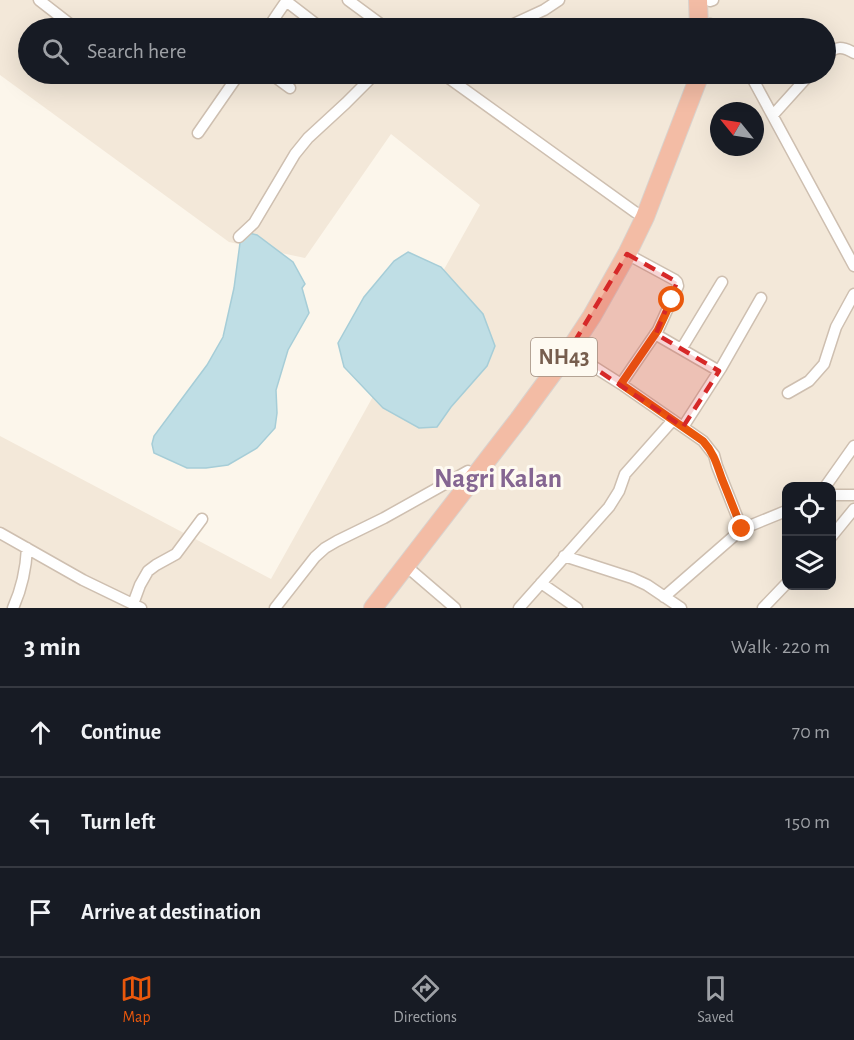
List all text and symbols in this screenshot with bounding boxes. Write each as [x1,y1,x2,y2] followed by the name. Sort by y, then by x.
[18,18,836,84] search box
[39,35,72,68] icon: search
[87,40,186,62] text: Search here
[710,102,764,156] north arrow
[658,286,684,312] route start
[531,338,597,376] road number: NH43
[434,465,562,492] district label: Nagri Kalan
[782,482,836,590] map controls
[782,482,836,536] button: locate
[728,515,754,541] route end
[782,536,836,590] button: layers
[24,634,81,660] text: 3 min
[731,637,830,657] text: Walk · 220 m
[24,716,57,749] icon: ahead
[81,721,161,743] text: Continue
[792,722,830,742] text: 70 m
[24,806,57,839] icon: left
[81,811,155,833] text: Turn left
[785,812,830,832] text: 150 m
[24,896,57,929] icon: arrive
[81,901,261,923] text: Arrive at destination
[120,972,153,1027] tab: Map
[393,972,457,1027] tab: Directions
[697,972,734,1027] tab: Saved

